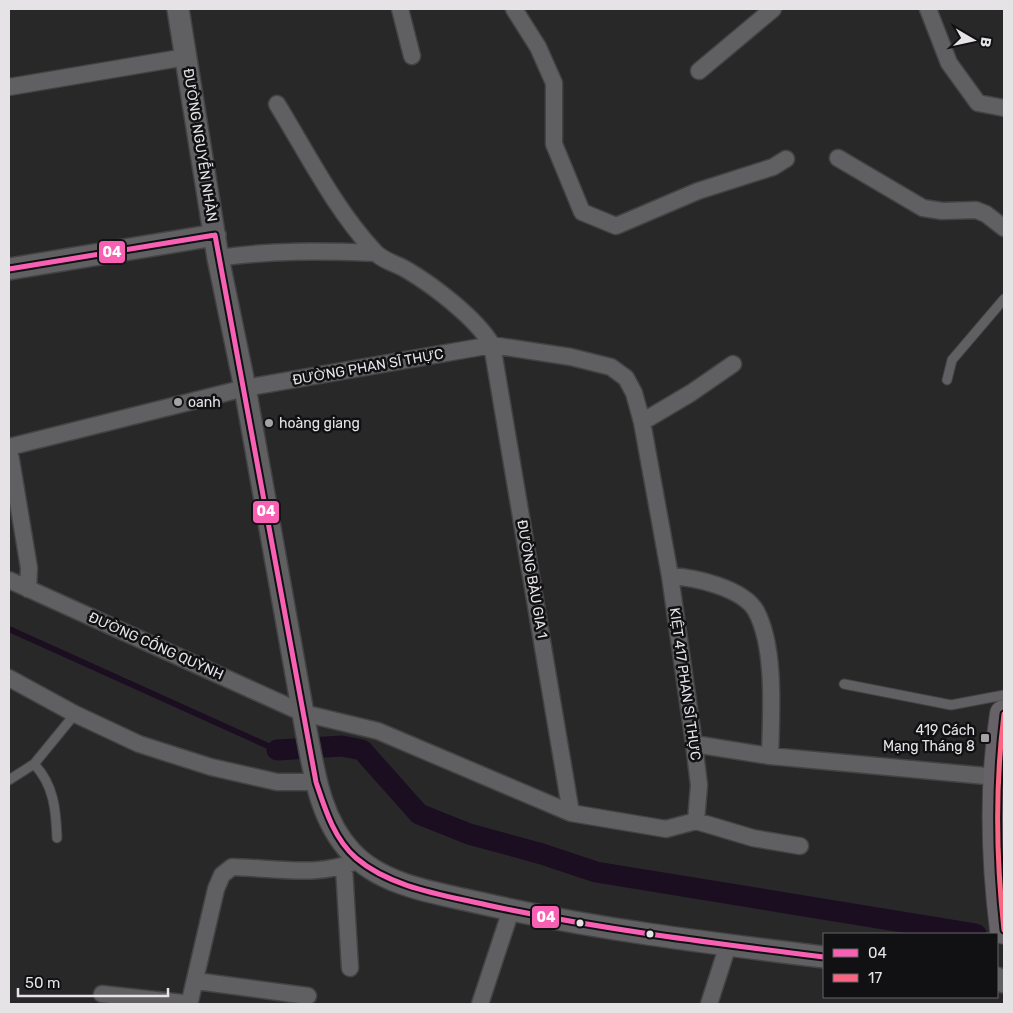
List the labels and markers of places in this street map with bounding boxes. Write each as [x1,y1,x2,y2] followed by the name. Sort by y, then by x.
[188,394,221,411] place label: oanh
[172,396,184,408] marker: oanh
[279,415,360,432] place label: hoàng giang
[263,417,275,429] marker: hoàng giang
[883,722,975,755] place label: 419 Cách Mạng Tháng 8
[979,732,991,744] marker: 419 Cách Mạng Tháng 8
[575,918,585,928] unlabelled marker
[645,929,655,939] unlabelled marker

